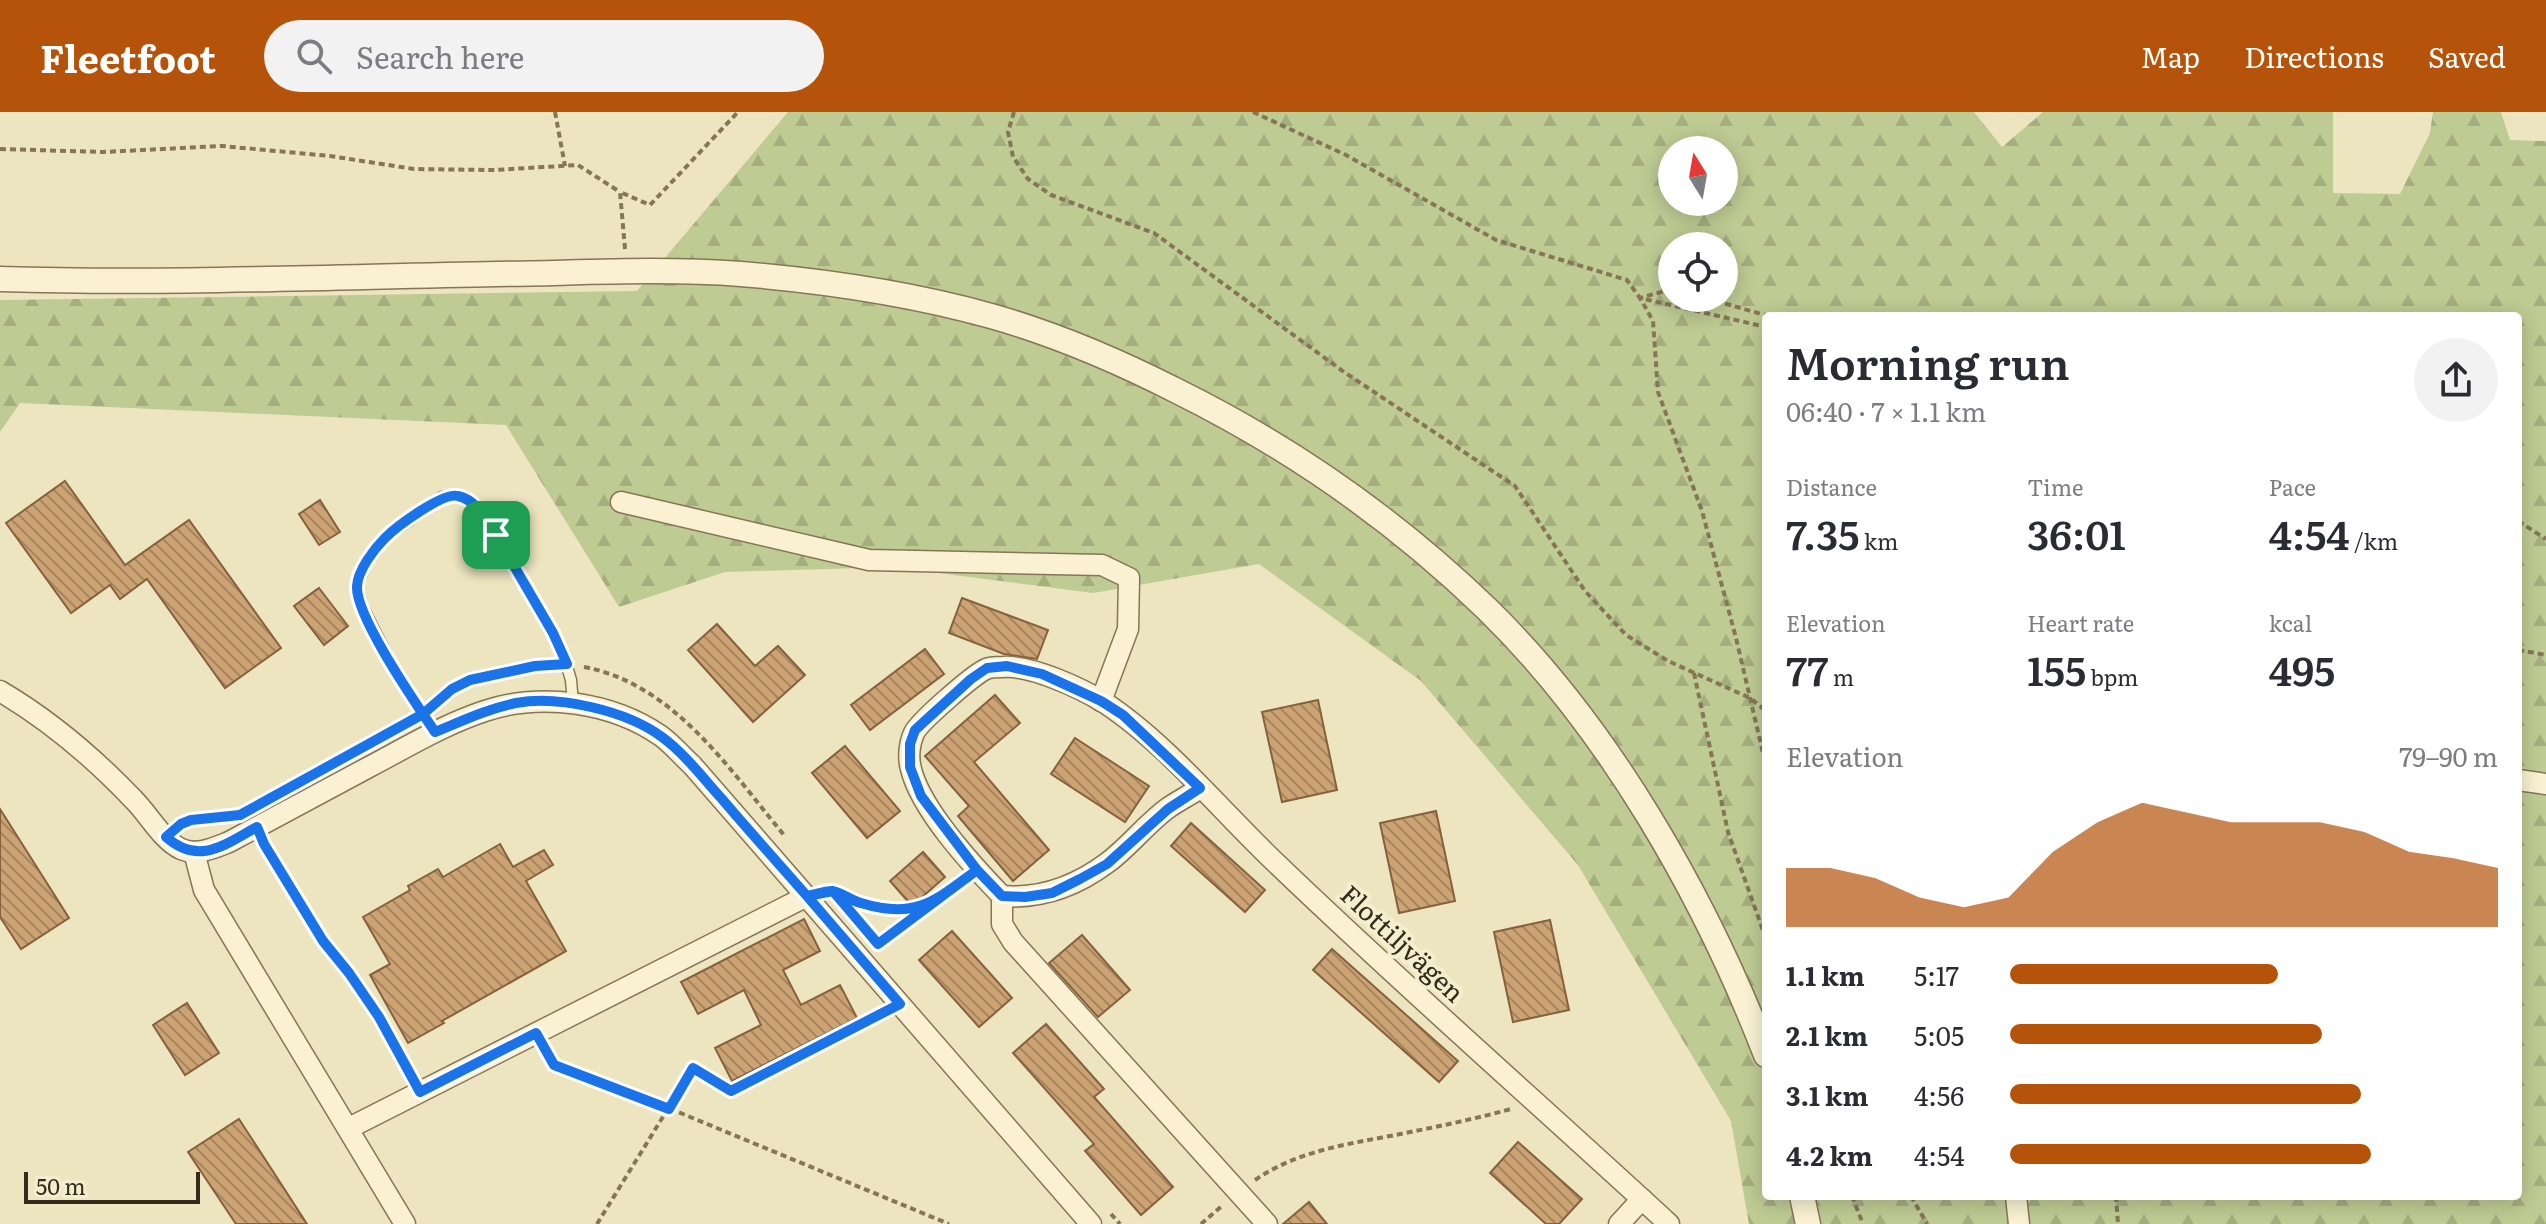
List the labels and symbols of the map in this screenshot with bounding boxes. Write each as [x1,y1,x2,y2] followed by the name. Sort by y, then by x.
[1658,136,1738,216] north arrow
[462,501,530,569] pin
[1333,874,1475,1010] street label: Flottiljvägen
[24,1168,200,1204] scale bar

